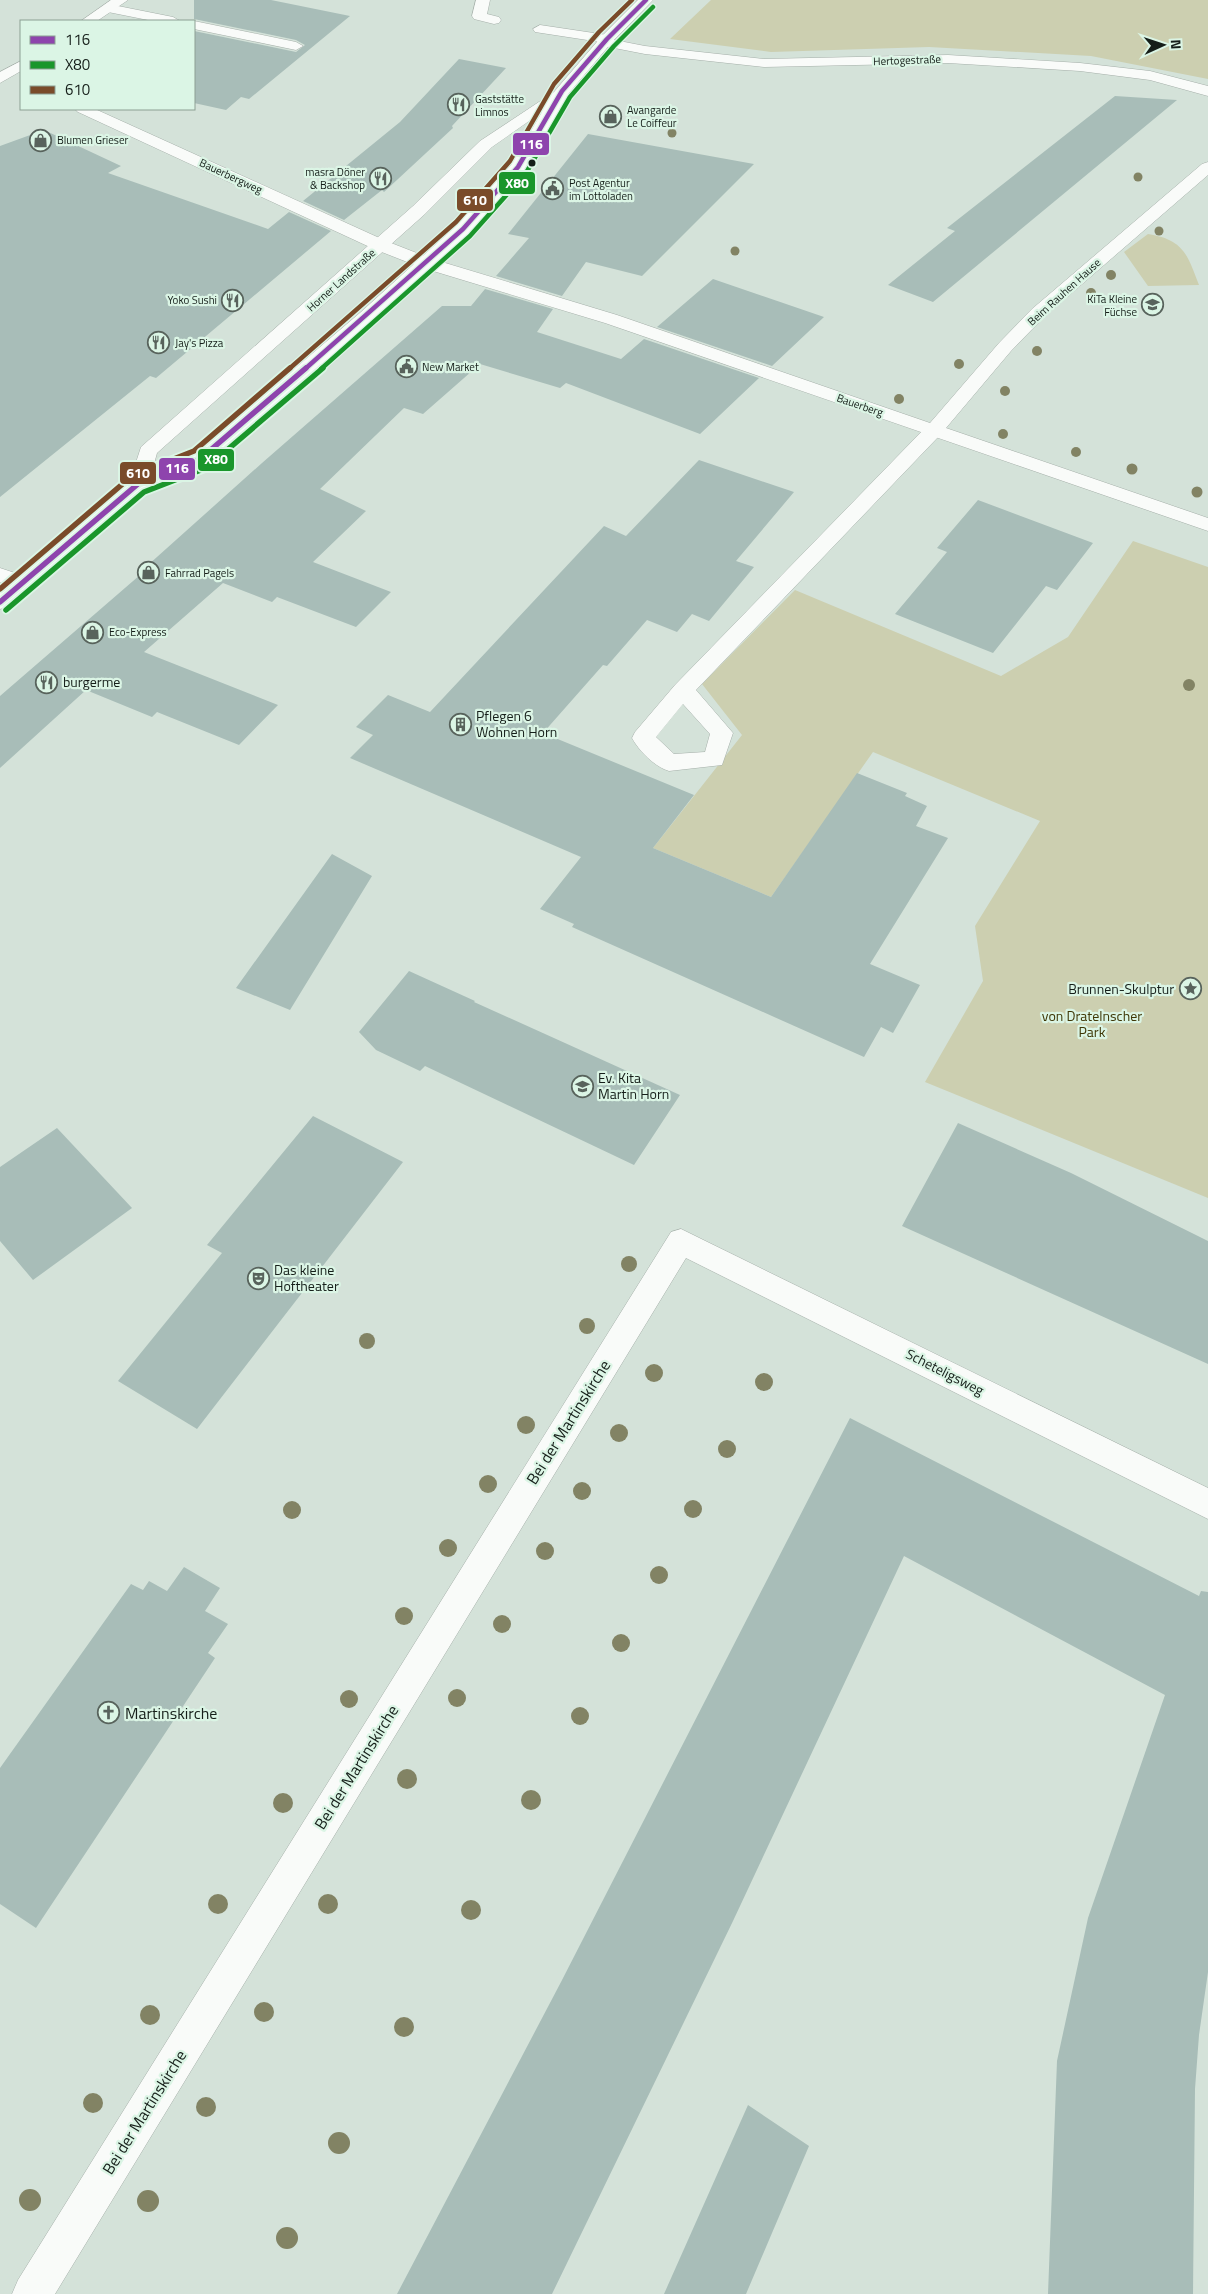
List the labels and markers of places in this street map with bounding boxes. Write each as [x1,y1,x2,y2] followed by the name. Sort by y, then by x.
[475,91,524,120] place label: Gaststätte Limnos
[447,93,471,117] restaurant icon: Gaststätte Limnos
[627,102,677,131] place label: Avangarde Le Coiffeur
[599,104,623,128] shop icon: Avangarde Le Coiffeur
[29,128,53,152] shop icon: Blumen Grieser
[57,132,128,148] place label: Blumen Grieser
[527,158,537,168] unlabelled marker
[305,164,365,193] place label: masra Döner & Backshop
[369,166,393,190] restaurant icon: masra Döner & Backshop
[569,175,633,204] place label: Post Agentur im Lottoladen
[541,177,565,201] public building icon: Post Agentur im Lottoladen
[221,288,245,312] restaurant icon: Yoko Sushi
[1087,291,1137,320] place label: KiTa Kleine Füchse
[167,292,217,308] place label: Yoko Sushi
[1141,293,1165,317] school or university icon: KiTa Kleine Füchse
[147,331,171,355] restaurant icon: Jay's Pizza
[175,335,224,351] place label: Jay's Pizza
[394,355,418,379] public building icon: New Market
[422,359,479,375] place label: New Market
[137,561,161,585] shop icon: Fahrrad Pagels
[165,565,234,581] place label: Fahrrad Pagels
[81,620,105,644] shop icon: Eco-Express
[109,624,167,640] place label: Eco-Express
[35,670,59,694] restaurant icon: burgerme
[63,671,120,692] place label: burgerme
[476,705,557,742] place label: Pflegen 6 Wohnen Horn
[448,712,472,736] building icon: Pflegen 6 Wohnen Horn
[1178,977,1202,1001] place icon: Brunnen-Skulptur
[1068,978,1174,999] place label: Brunnen-Skulptur
[598,1067,669,1104] place label: Ev. Kita Martin Horn
[570,1074,594,1098] school or university icon: Ev. Kita Martin Horn
[274,1259,339,1296] place label: Das kleine Hoftheater
[246,1266,270,1290] theatre icon: Das kleine Hoftheater
[97,1701,121,1725] church icon: Martinskirche
[125,1701,217,1725] place label: Martinskirche

